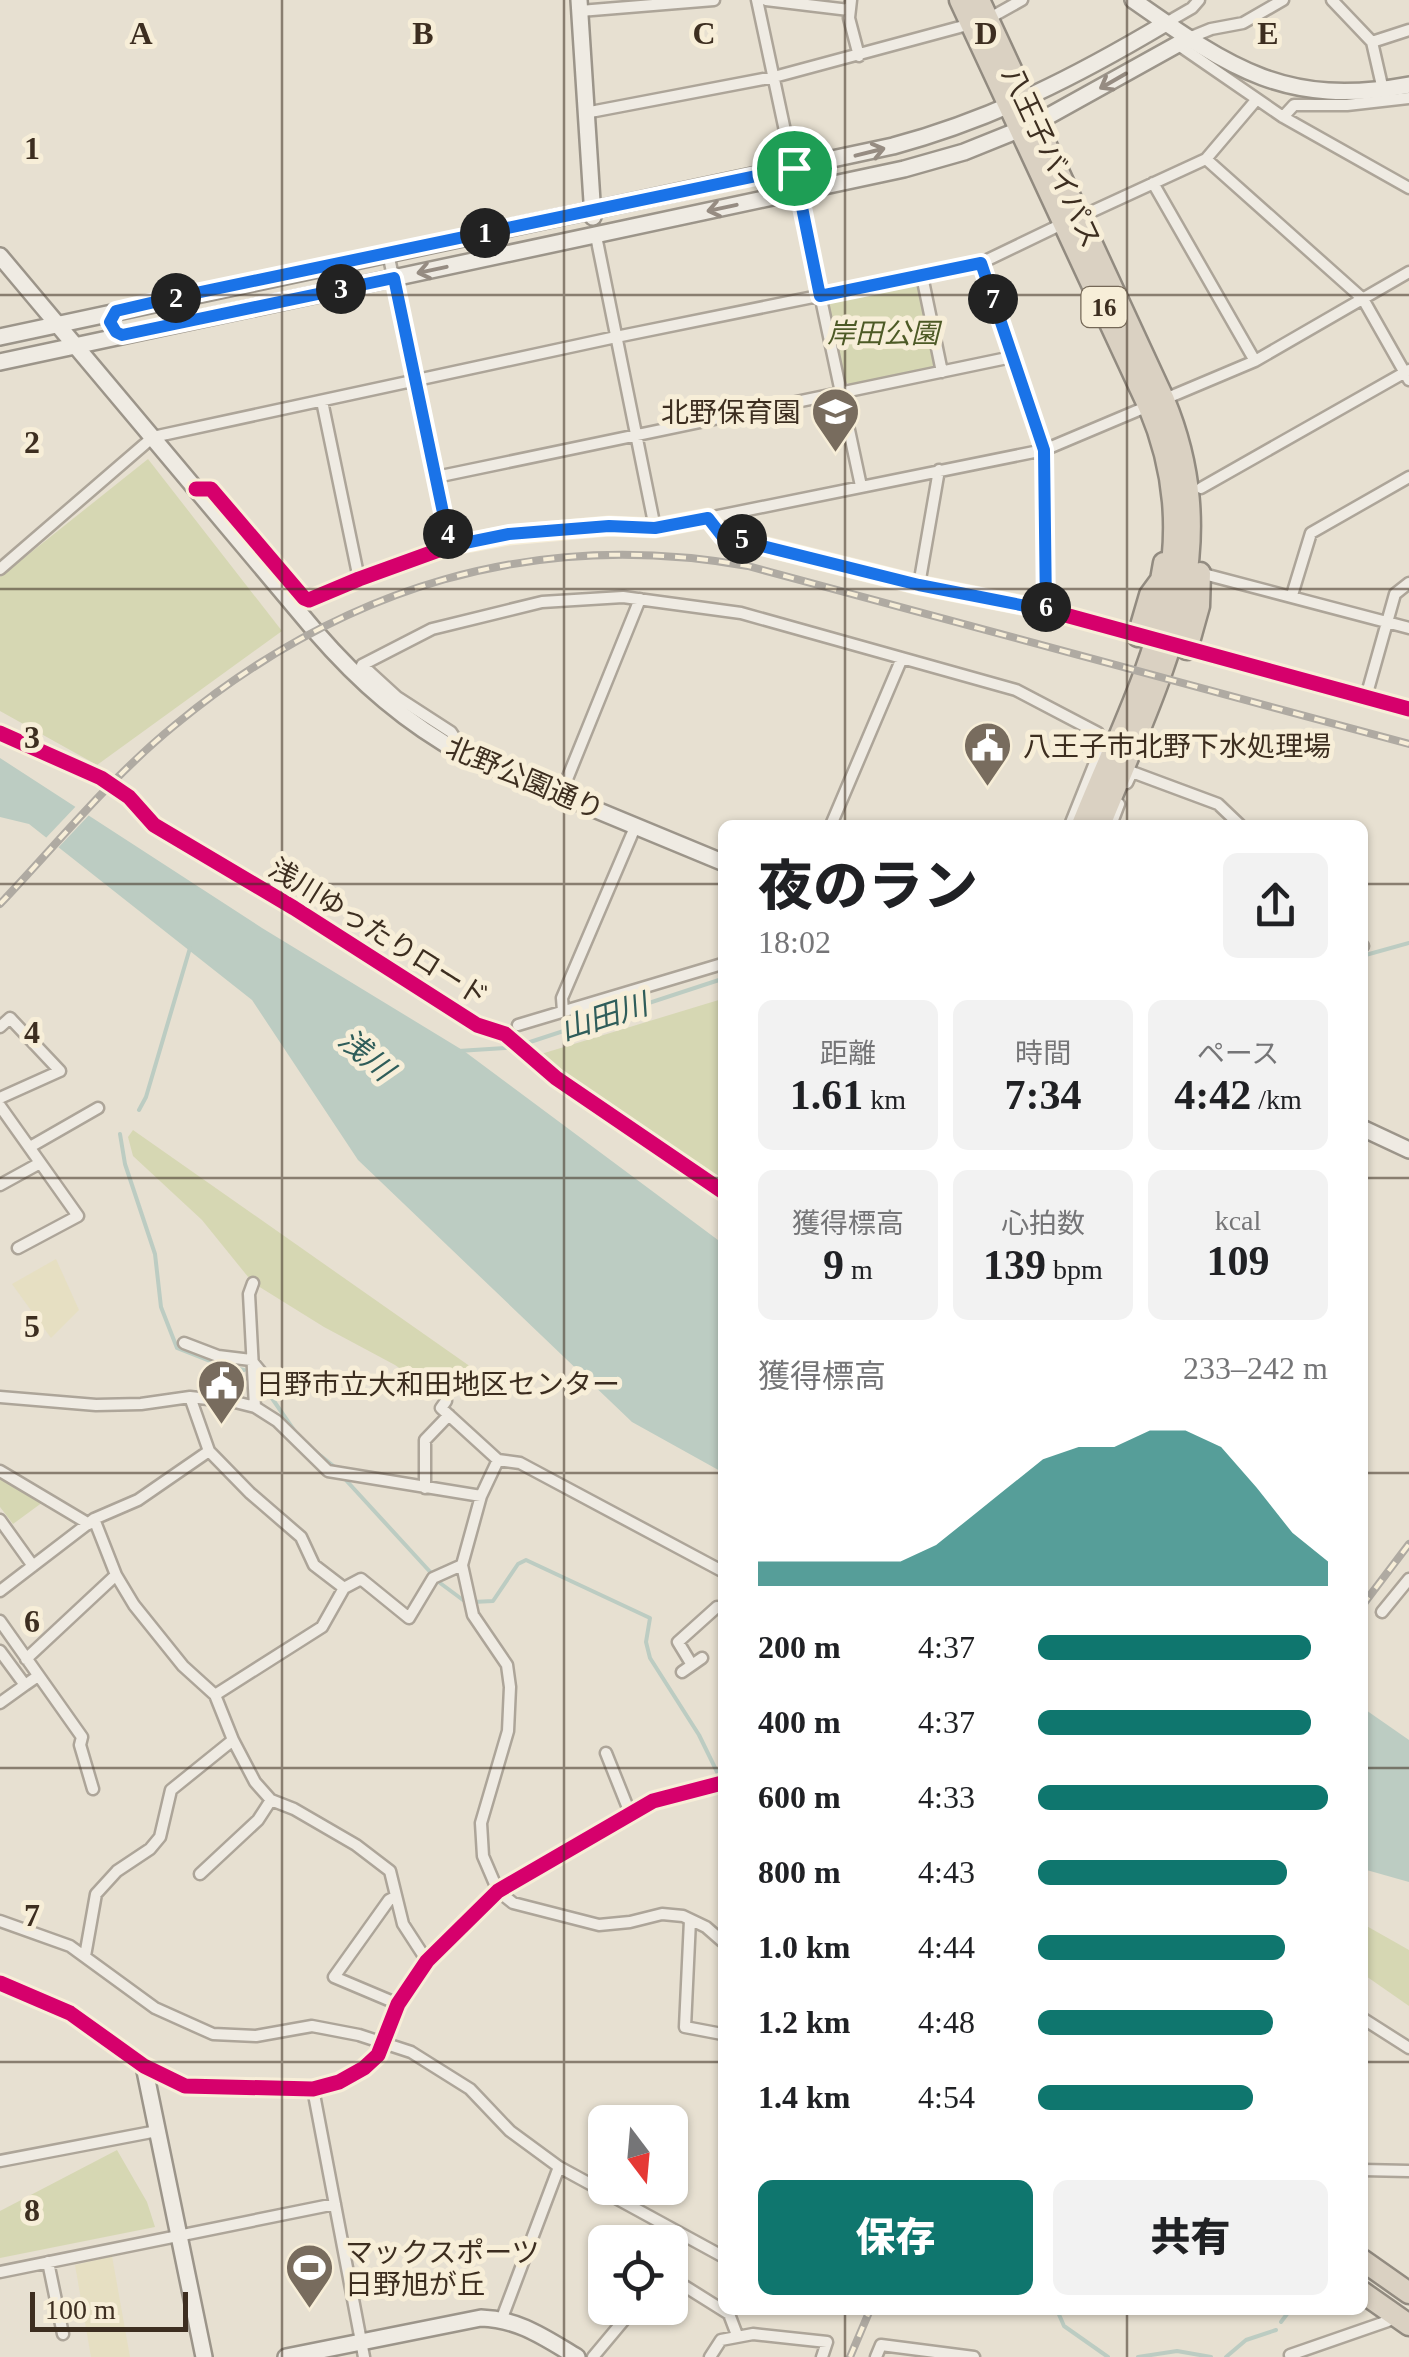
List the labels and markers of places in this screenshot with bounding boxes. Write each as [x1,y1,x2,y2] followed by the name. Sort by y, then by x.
[752,126,837,211] pin
[460,208,510,258] pin: 1
[316,264,366,314] pin: 3
[151,273,201,323] pin: 2
[968,274,1018,324] pin: 7
[810,386,862,454] school or university icon: 北野保育園
[661,397,801,428] place label: 北野保育園
[423,509,473,559] pin: 4
[717,514,767,564] pin: 5
[1021,582,1071,632] pin: 6
[962,720,1014,788] public building icon: 八王子市北野下水処理場
[1023,731,1331,762] place label: 八王子市北野下水処理場
[195,1358,247,1426] public building icon: 日野市立大和田地区センター
[256,1369,620,1400] place label: 日野市立大和田地区センター
[345,2237,540,2300] place label: マックスポーツ 日野旭が丘
[284,2242,336,2310] sports icon: マックスポーツ 日野旭が丘

